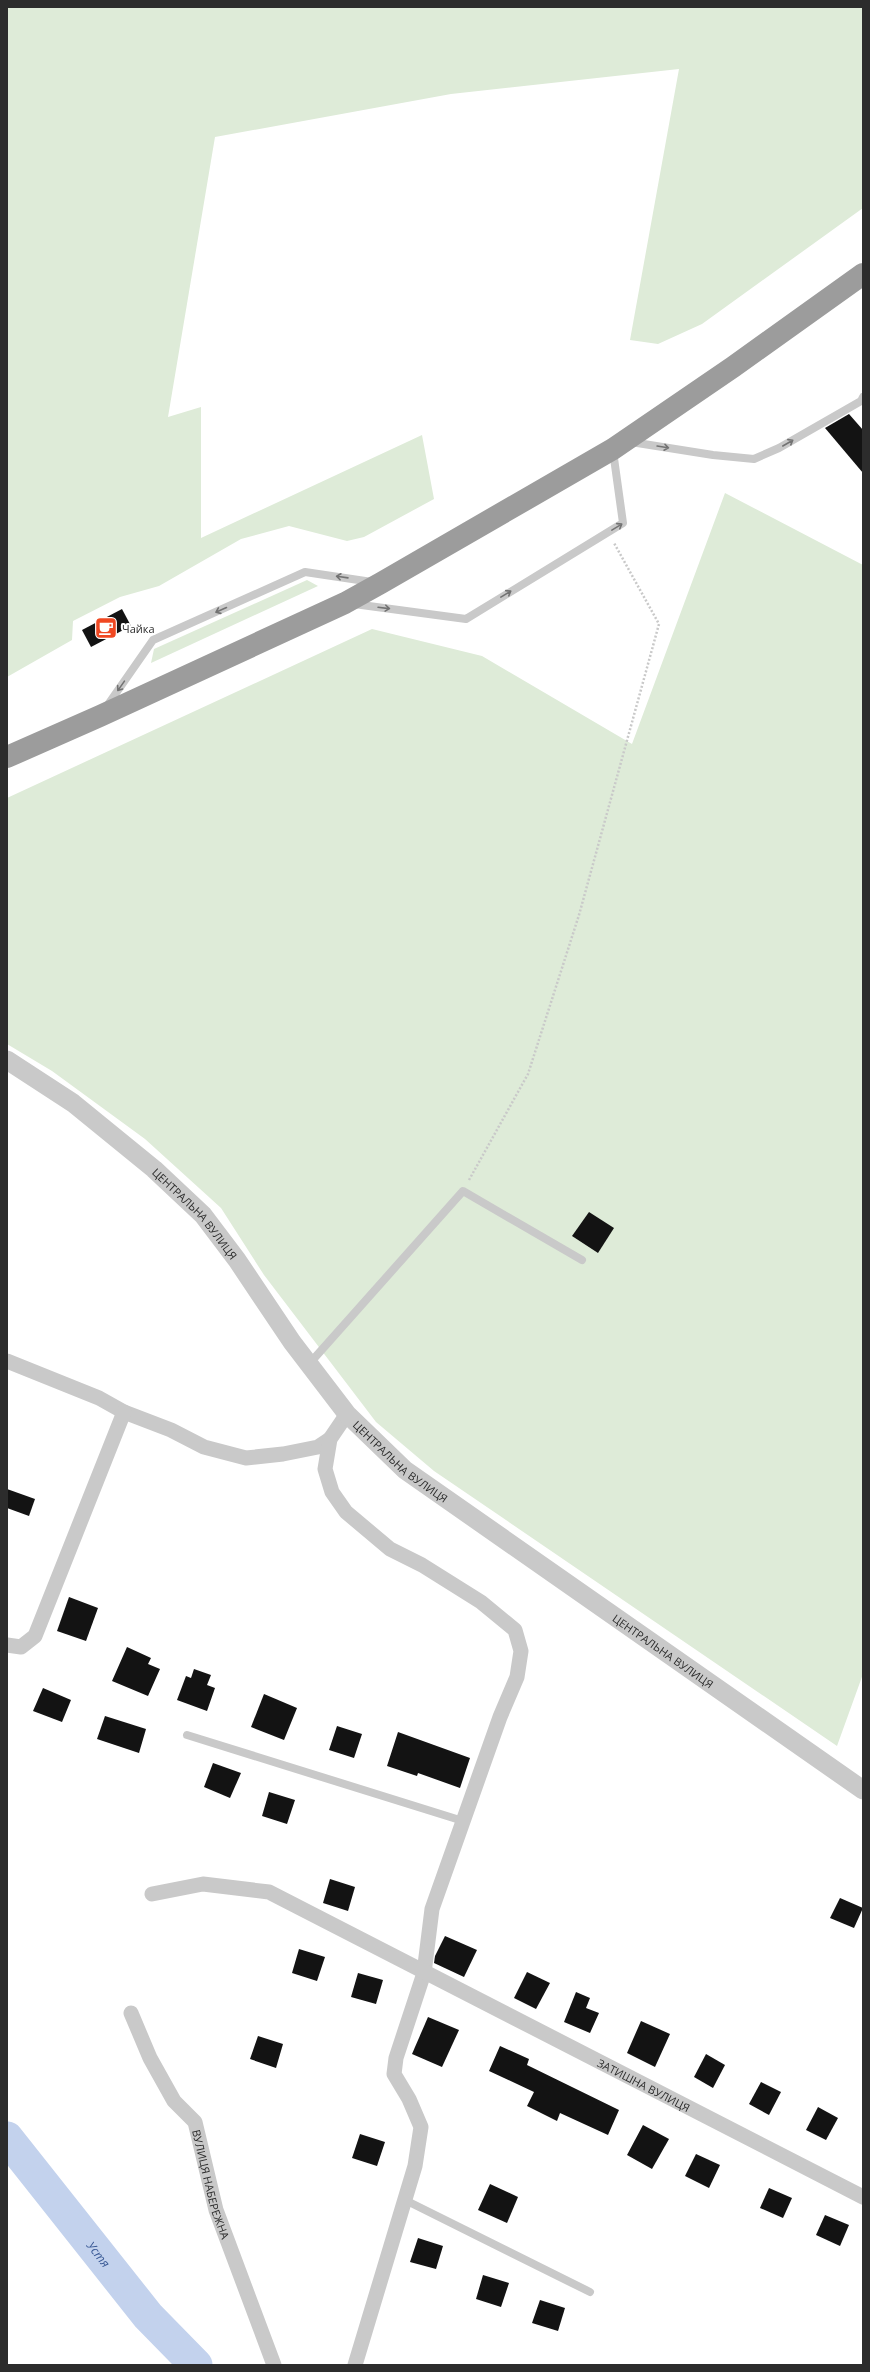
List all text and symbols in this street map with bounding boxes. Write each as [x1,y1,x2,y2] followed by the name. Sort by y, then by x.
[782,438,794,446] one-way arrow
[656,443,669,451] one-way arrow
[611,522,623,530] one-way arrow
[336,573,349,581] one-way arrow
[500,590,512,598] one-way arrow
[377,604,390,612] one-way arrow
[215,607,227,614] one-way arrow
[93,615,119,641] cafe icon: Чайка
[122,621,155,636] place label: Чайка
[117,680,125,691] one-way arrow
[149,1164,241,1262] street label: ЦЕНТРАЛЬНА ВУЛИЦЯ
[350,1417,451,1505] street label: ЦЕНТРАЛЬНА ВУЛИЦЯ
[610,1610,717,1691] street label: ЦЕНТРАЛЬНА ВУЛИЦЯ
[595,2055,693,2115] street label: ЗАТИШНА ВУЛИЦЯ
[189,2128,234,2241] street label: ВУЛИЦЯ НАБЕРЕЖНА
[83,2237,115,2271] water label: Устя

